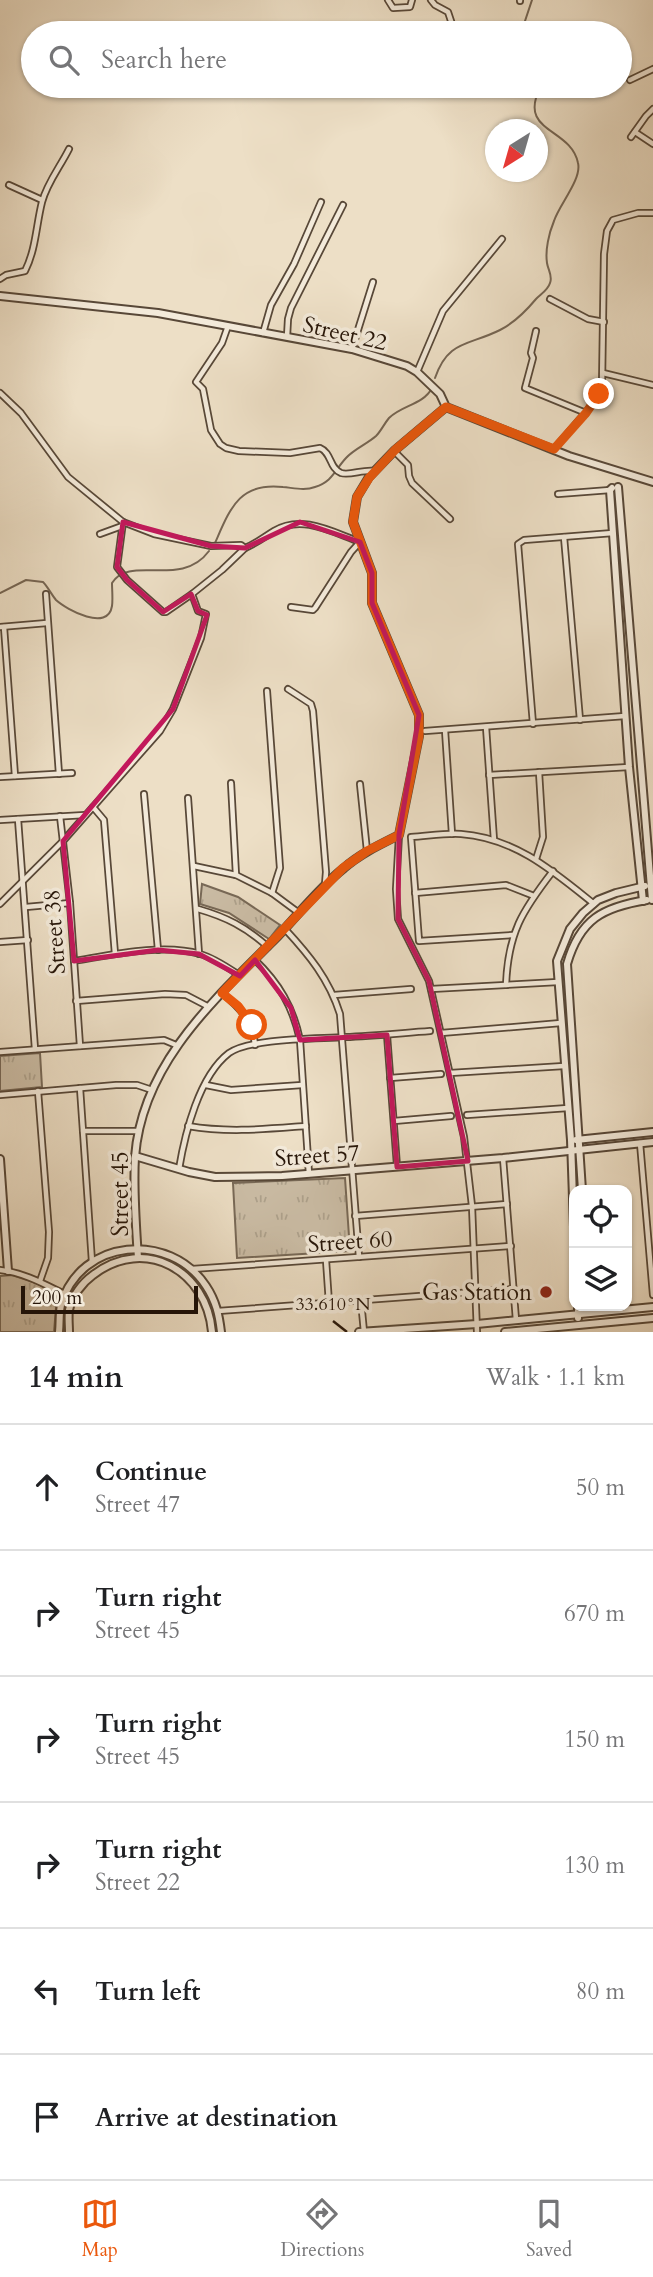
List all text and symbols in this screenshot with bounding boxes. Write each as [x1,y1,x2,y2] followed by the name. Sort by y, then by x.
[21,21,632,98] search box
[45,41,83,79] icon: search
[101,42,227,77] text: Search here
[485,119,548,182] north arrow
[300,309,390,358] street label: Street 22
[583,378,614,409] route end
[36,888,73,975] street label: Street 38
[236,1009,267,1040] route start
[274,1137,361,1174] street label: Street 57
[105,1151,136,1237] street label: Street 45
[569,1185,632,1311] map controls
[569,1185,632,1248] button: locate
[307,1223,394,1260] street label: Street 60
[569,1248,632,1311] button: layers
[422,1277,532,1308] place label: Gas Station
[21,1283,198,1315] scale bar
[538,1284,554,1300] marker: Gas Station
[32,1285,82,1311] text: 200 m
[295,1292,371,1317] text: 33.610°N
[28,1357,123,1398] text: 14 min
[486,1362,625,1393] text: Walk · 1.1 km
[95,1454,207,1489] text: Continue
[28,1468,66,1506] icon: ahead
[576,1472,625,1503] text: 50 m
[95,1489,180,1520] text: Street 47
[95,1580,222,1615] text: Turn right
[28,1594,66,1632] icon: right
[564,1598,625,1629] text: 670 m
[95,1615,180,1646] text: Street 45
[95,1706,222,1741] text: Turn right
[28,1720,66,1758] icon: right
[564,1724,625,1755] text: 150 m
[95,1741,180,1772] text: Street 45
[95,1832,222,1867] text: Turn right
[28,1846,66,1884] icon: right
[564,1850,625,1881] text: 130 m
[95,1867,180,1898] text: Street 22
[28,1972,66,2010] icon: left
[95,1974,200,2009] text: Turn left
[576,1976,625,2007] text: 80 m
[28,2098,66,2136] icon: arrive
[95,2100,338,2135] text: Arrive at destination
[81,2195,119,2263] tab: Map
[281,2195,364,2263] tab: Directions
[526,2195,572,2263] tab: Saved

